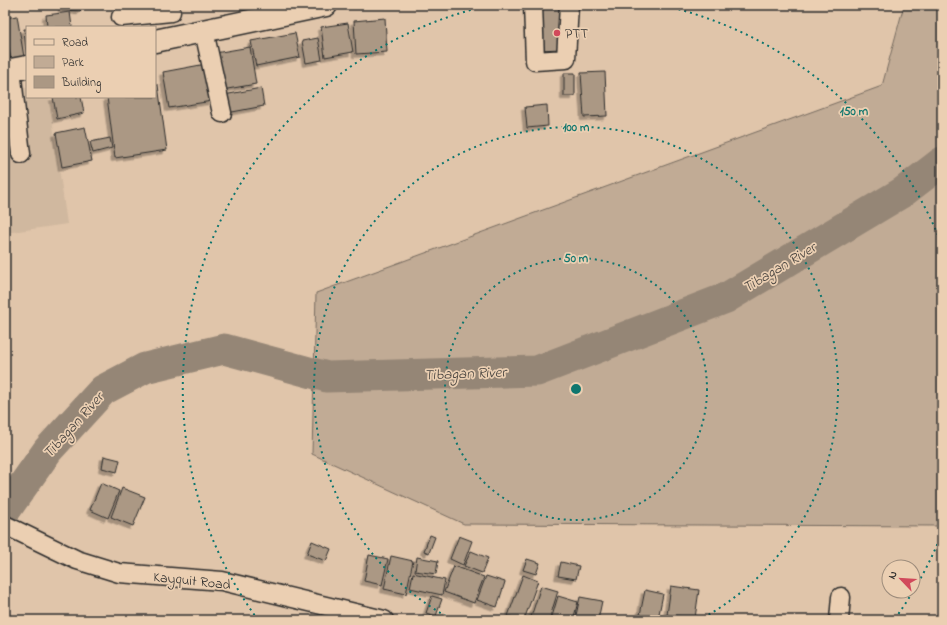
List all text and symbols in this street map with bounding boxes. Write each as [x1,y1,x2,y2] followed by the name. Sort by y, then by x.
[565,24,588,45] place label: PTT
[26,26,156,98] legend
[552,28,562,38] marker: PTT
[62,34,88,52] text: Road
[62,54,84,72] text: Park
[61,74,101,93] text: Building
[840,103,869,121] text: 150 m
[563,119,590,137] text: 100 m
[739,236,823,299] water label: Tibagan River
[564,250,589,268] text: 50 m
[424,361,509,387] water label: Tibagan River
[569,382,583,396] centre of rings
[38,386,112,464] water label: Tibagan River
[881,559,921,599] north arrow
[152,567,232,597] street label: Kayquit Road
[884,568,902,582] text: N

